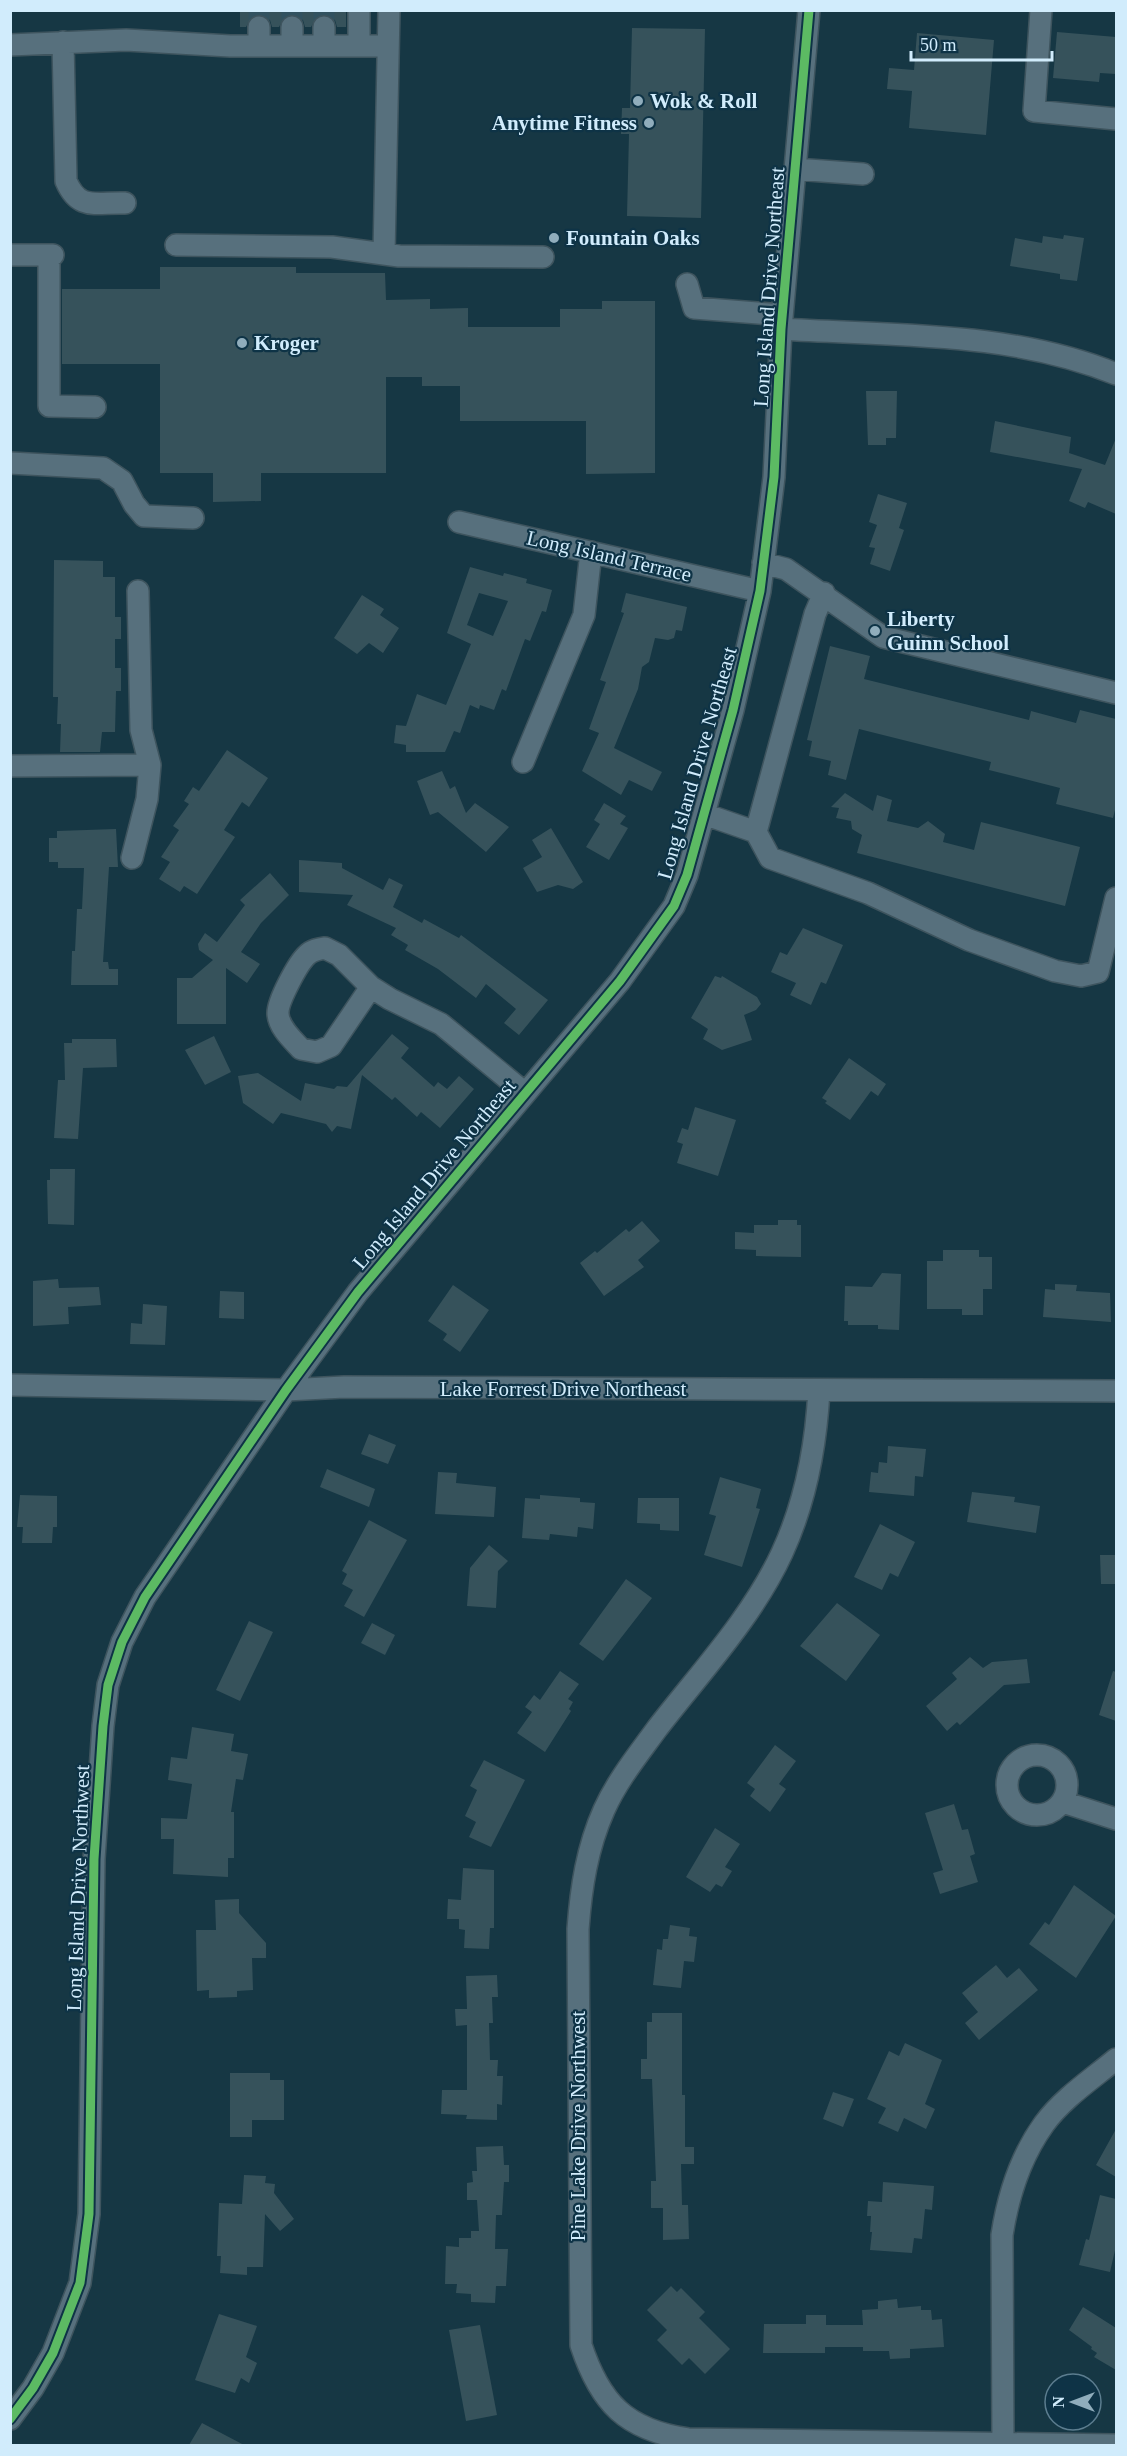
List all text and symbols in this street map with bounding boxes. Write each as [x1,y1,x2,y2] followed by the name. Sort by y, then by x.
[911,24,1052,62] scale bar
[920,35,957,55] text: 50 m
[650,89,758,113] place label: Wok & Roll
[631,94,645,108] marker: Wok & Roll
[492,111,637,135] place label: Anytime Fitness
[642,116,656,130] marker: Anytime Fitness
[749,166,789,408] street label: Long Island Drive Northeast
[566,226,700,250] place label: Fountain Oaks
[547,231,561,245] marker: Fountain Oaks
[254,331,319,355] place label: Kroger
[235,336,249,350] marker: Kroger
[524,525,694,587] street label: Long Island Terrace
[887,607,1009,655] place label: Liberty Guinn School
[868,624,882,638] marker: Liberty Guinn School
[652,644,742,882] street label: Long Island Drive Northeast
[347,1074,521,1274] street label: Long Island Drive Northeast
[440,1377,686,1401] street label: Lake Forrest Drive Northeast
[62,1764,94,2012] street label: Long Island Drive Northwest
[566,2011,590,2241] street label: Pine Lake Drive Northwest
[1043,2372,1103,2432] north arrow
[1050,2396,1067,2408] text: N

